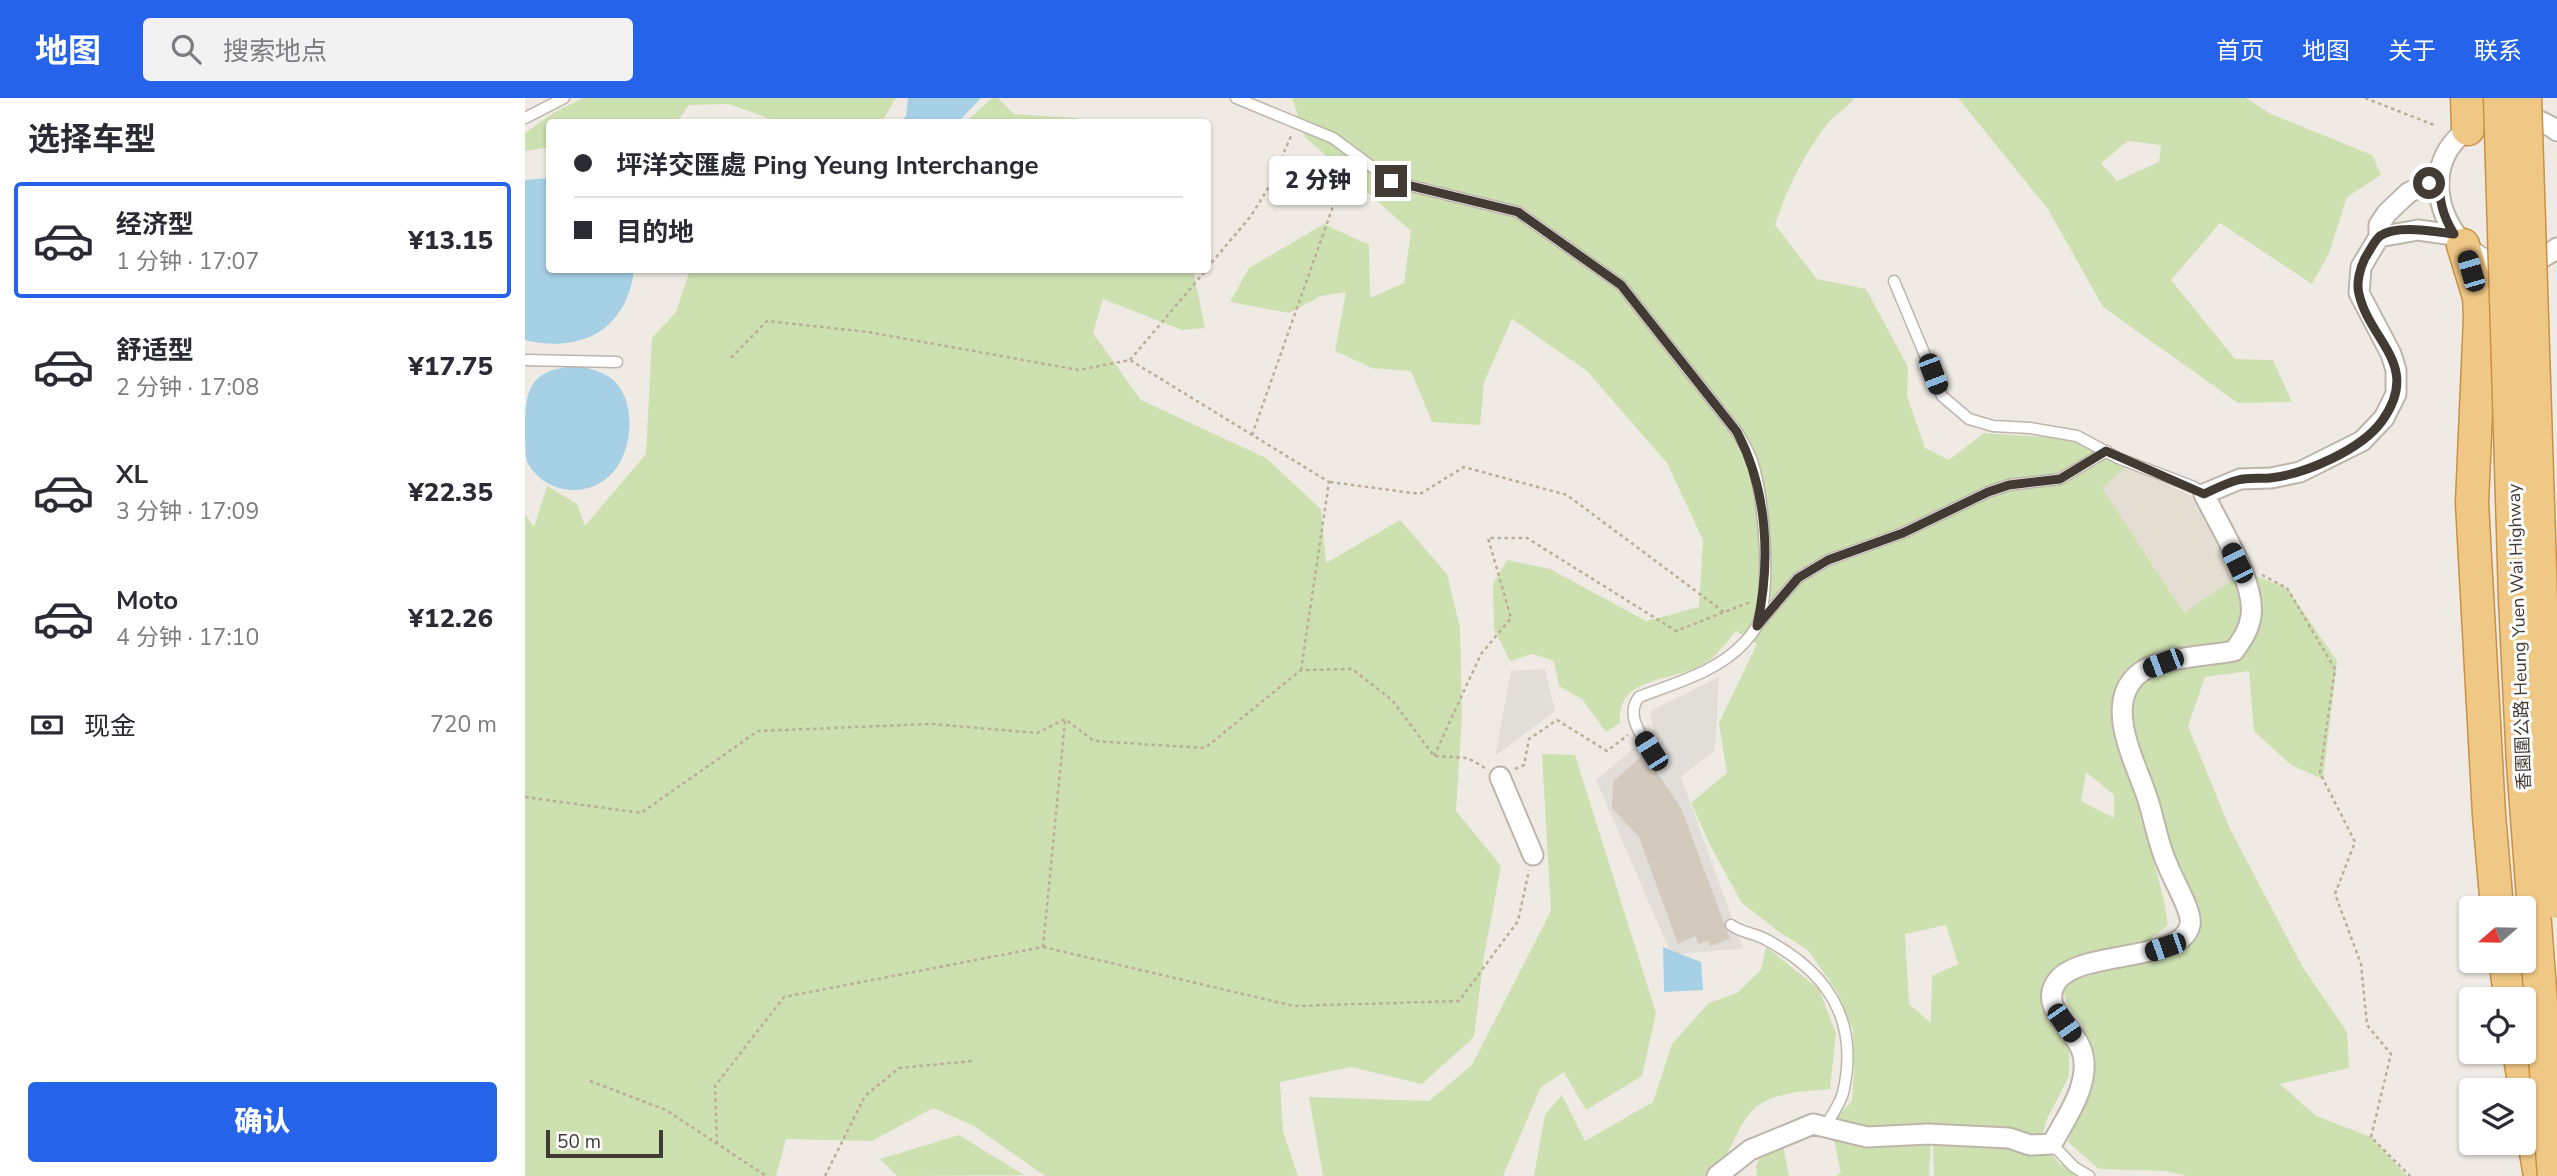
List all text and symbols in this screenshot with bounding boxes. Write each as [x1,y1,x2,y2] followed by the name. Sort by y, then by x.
[143,18,633,81] search box
[35,29,101,74] text: 地图
[167,30,205,68] icon: search
[223,34,327,69] text: 搜索地点
[2216,35,2264,67] text: 首页
[2302,35,2350,67] text: 地图
[2388,35,2436,67] text: 关于
[2474,35,2522,67] text: 联系
[28,118,156,161] text: 选择车型
[616,148,1039,183] text: 坪洋交匯處 Ping Yeung Interchange
[1269,156,1367,206] callout: 2 分钟
[1285,165,1351,196] text: 2 分钟
[1375,165,1407,197] route end
[2413,167,2445,199] route start
[116,207,194,242] text: 经济型
[32,209,95,272] icon: car
[616,215,694,250] text: 目的地
[408,223,493,258] text: ¥13.15
[116,246,259,277] text: 1 分钟 · 17:07
[2456,248,2487,294] car
[116,333,194,368] text: 舒适型
[32,335,95,398] icon: car
[408,349,493,384] text: ¥17.75
[1916,351,1951,397] car
[116,372,259,403] text: 2 分钟 · 17:08
[116,457,148,492] text: XL
[32,461,95,524] icon: car
[408,475,493,510] text: ¥22.35
[2502,483,2536,791] street label: 香園圍公路 Heung Yuen Wai Highway
[116,496,259,527] text: 3 分钟 · 17:09
[2219,540,2256,586] car
[116,583,178,618] text: Moto
[32,587,95,650] icon: car
[408,601,493,636] text: ¥12.26
[116,622,259,653] text: 4 分钟 · 17:10
[2140,646,2187,680] car
[28,706,66,744] icon: cash
[84,709,136,744] text: 现金
[430,709,497,740] text: 720 m
[1631,728,1672,774] car
[2459,896,2536,973] north arrow
[2459,896,2536,1155] map controls
[2142,930,2189,964] car
[2459,987,2536,1064] button: locate
[2044,1000,2085,1046] car
[2459,1078,2536,1155] button: layers
[28,1082,497,1162] button: 确认
[546,1127,663,1159] scale bar
[557,1129,601,1155] text: 50 m

